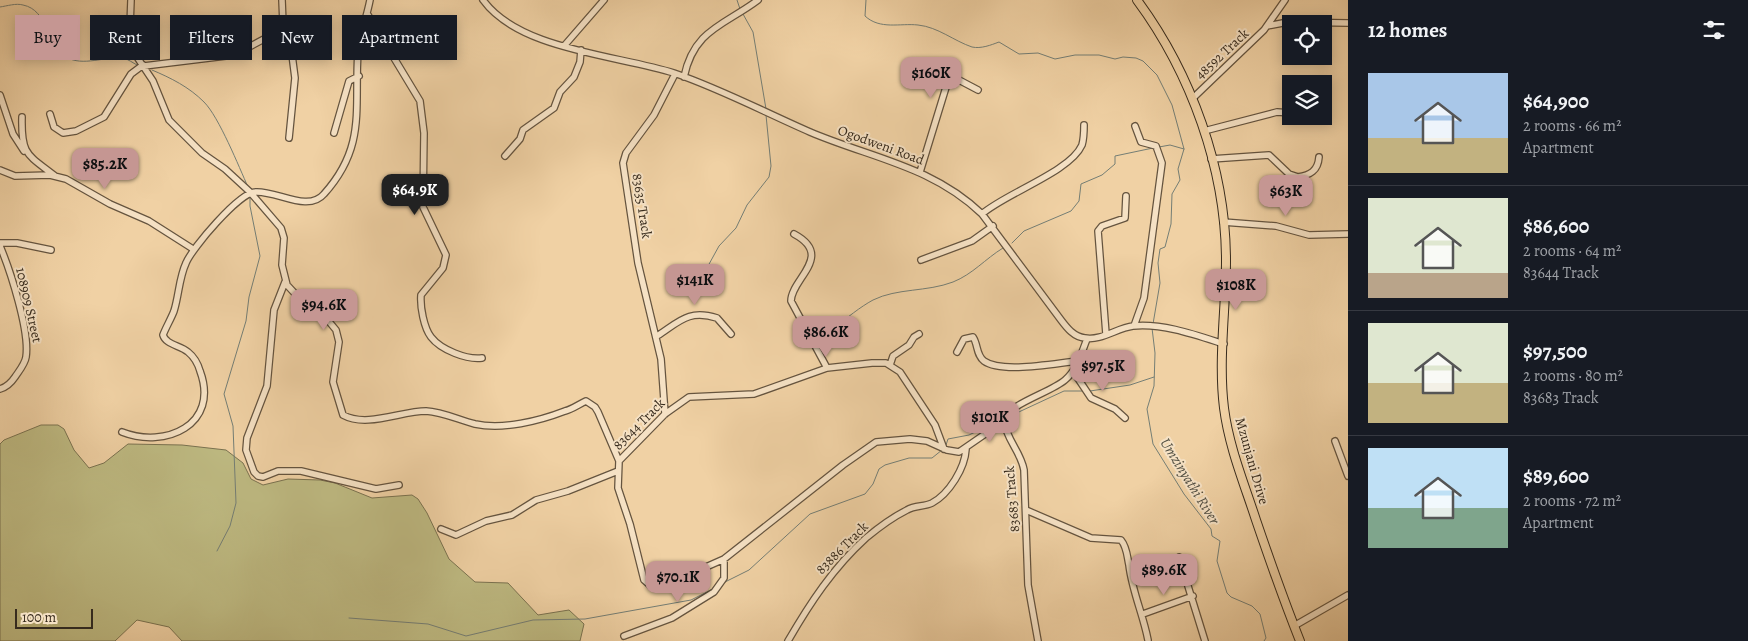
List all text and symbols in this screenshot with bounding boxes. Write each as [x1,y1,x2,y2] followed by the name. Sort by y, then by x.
[15,15,80,60] chip: Buy
[90,15,160,60] chip: Rent
[170,15,252,60] chip: Filters
[262,15,332,60] chip: New
[342,15,457,60] chip: Apartment
[1282,15,1332,125] map controls
[1282,15,1332,65] button: locate
[1368,16,1447,44] text: 12 homes
[1700,16,1728,44] icon: filters
[1191,24,1253,84] street label: 48592 Track
[896,56,966,99] pin: $160K
[911,62,951,84] text: $160K
[1282,75,1332,125] button: layers
[1523,87,1589,115] text: $64,900
[1408,93,1468,153] icon: home
[1523,115,1621,137] text: 2 rooms · 66 m²
[835,121,927,170] street label: Ogodweni Road
[1523,137,1594,159] text: Apartment
[64,148,146,190] pin: $85.2K
[83,153,127,175] text: $85.2K
[627,172,657,240] street label: 83635 Track
[374,174,456,216] pin: $64.9K
[1256,174,1316,217] pin: $63K
[393,179,437,201] text: $64.9K
[1270,180,1302,202] text: $63K
[1523,212,1589,240] text: $86,600
[1408,218,1468,278] icon: home
[1523,240,1621,262] text: 2 rooms · 64 m²
[1523,262,1599,284] text: 83644 Track
[660,264,730,306] pin: $141K
[11,266,47,345] street label: 108909 Street
[1201,268,1271,311] pin: $108K
[677,269,713,291] text: $141K
[1216,274,1256,296] text: $108K
[283,288,365,331] pin: $94.6K
[302,294,346,316] text: $94.6K
[785,316,867,358] pin: $86.6K
[804,321,849,343] text: $86.6K
[1523,337,1587,365] text: $97,500
[1408,343,1468,403] icon: home
[1062,350,1144,392] pin: $97.5K
[1081,355,1125,377] text: $97.5K
[1523,365,1623,387] text: 2 rooms · 80 m²
[1523,387,1599,409] text: 83683 Track
[609,394,669,454] street label: 83644 Track
[955,400,1025,443] pin: $101K
[971,406,1009,428] text: $101K
[1231,415,1273,507] street label: Mzunjani Drive
[1155,434,1225,529] water label: Umzinyathi River
[1523,462,1589,490] text: $89,600
[1000,465,1024,533] street label: 83683 Track
[1408,468,1468,528] icon: home
[1523,490,1621,512] text: 2 rooms · 72 m²
[1523,512,1594,534] text: Apartment
[811,517,873,579] street label: 83886 Track
[1123,554,1205,596] pin: $89.6K
[1142,559,1186,581] text: $89.6K
[637,560,719,603] pin: $70.1K
[657,566,699,588] text: $70.1K
[15,606,92,629] scale bar
[22,608,56,627] text: 100 m

